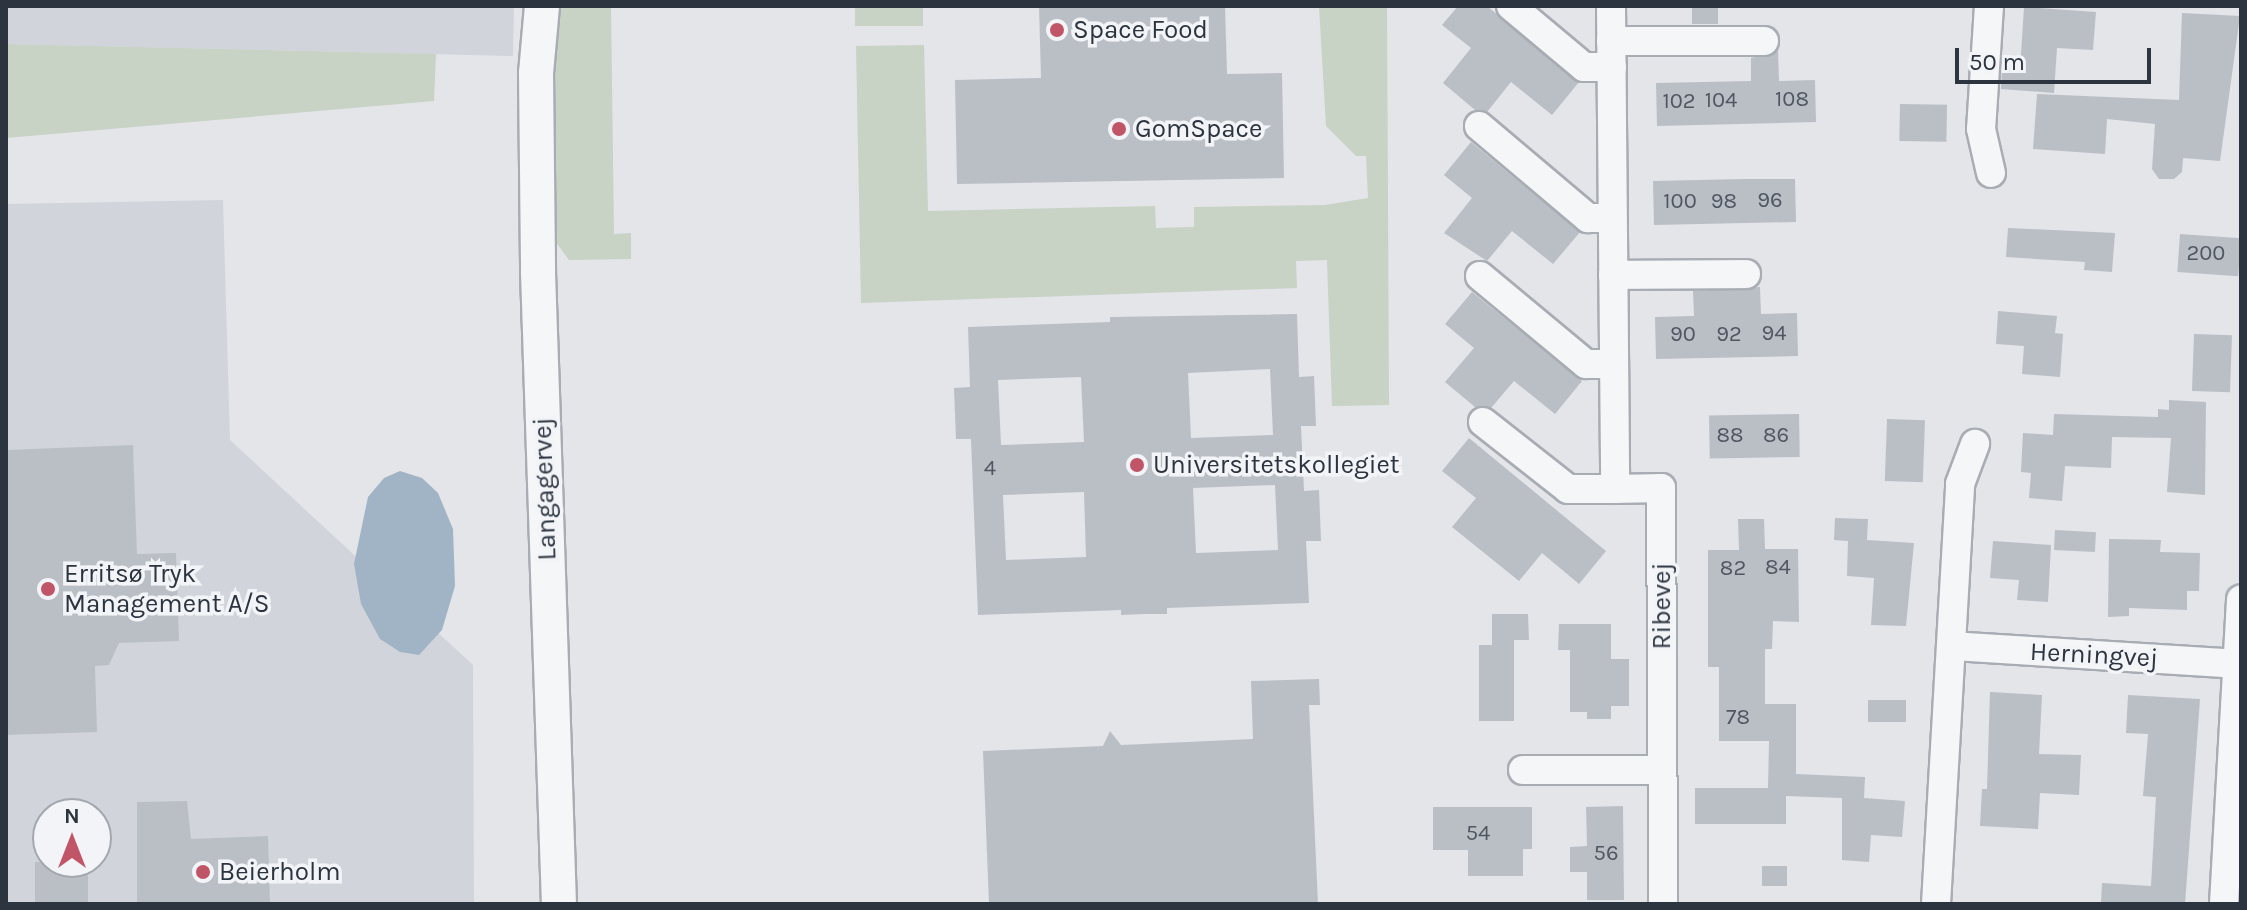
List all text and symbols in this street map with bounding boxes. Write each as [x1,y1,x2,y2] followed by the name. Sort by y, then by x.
[1073,14,1208,46] place label: Space Food
[1048,21,1066,39] marker: Space Food
[1959,32,2155,82] scale bar
[1969,48,2025,76] text: 50 m
[1775,87,1809,113] house number: 108
[1705,88,1737,114] house number: 104
[1662,89,1696,115] house number: 102
[1135,113,1262,145] place label: GomSpace
[1110,120,1128,138] marker: GomSpace
[1757,188,1783,214] house number: 96
[1663,189,1697,215] house number: 100
[1711,189,1737,215] house number: 98
[2187,241,2225,267] house number: 200
[1761,321,1787,347] house number: 94
[1670,322,1696,348] house number: 90
[1716,322,1742,348] house number: 92
[527,417,563,561] street label: Langagervej
[1716,423,1744,449] house number: 88
[1763,423,1789,449] house number: 86
[1153,449,1400,481] place label: Universitetskollegiet
[984,456,996,482] house number: 4
[1128,456,1146,474] marker: Universitetskollegiet
[1765,555,1791,581] house number: 84
[1720,556,1746,582] house number: 82
[64,558,270,620] place label: Erritsø Tryk Management A/S
[1646,563,1678,649] street label: Ribevej
[39,580,57,598] marker: Erritsø Tryk Management A/S
[2029,636,2159,674] street label: Herningvej
[1726,705,1750,731] house number: 78
[32,798,112,878] north arrow
[64,803,80,829] text: N
[1466,821,1490,847] house number: 54
[1593,841,1619,867] house number: 56
[219,856,341,888] place label: Beierholm
[194,863,212,881] marker: Beierholm

